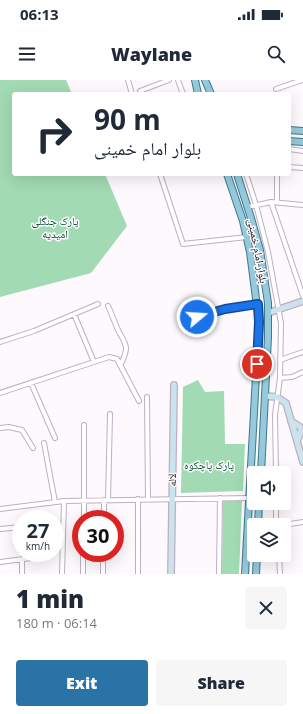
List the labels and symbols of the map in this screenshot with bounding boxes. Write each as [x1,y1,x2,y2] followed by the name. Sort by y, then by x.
[31,213,79,241] park label: پارک جنگلی امیدیه
[245,217,272,284] street label: بلوار امام خمینی
[176,296,218,338] position arrow
[240,347,274,381] pin
[184,457,234,472] park label: پارک پاچکوه
[164,473,179,487] street label: لاله
[72,510,124,562] speed limit sign: 30

